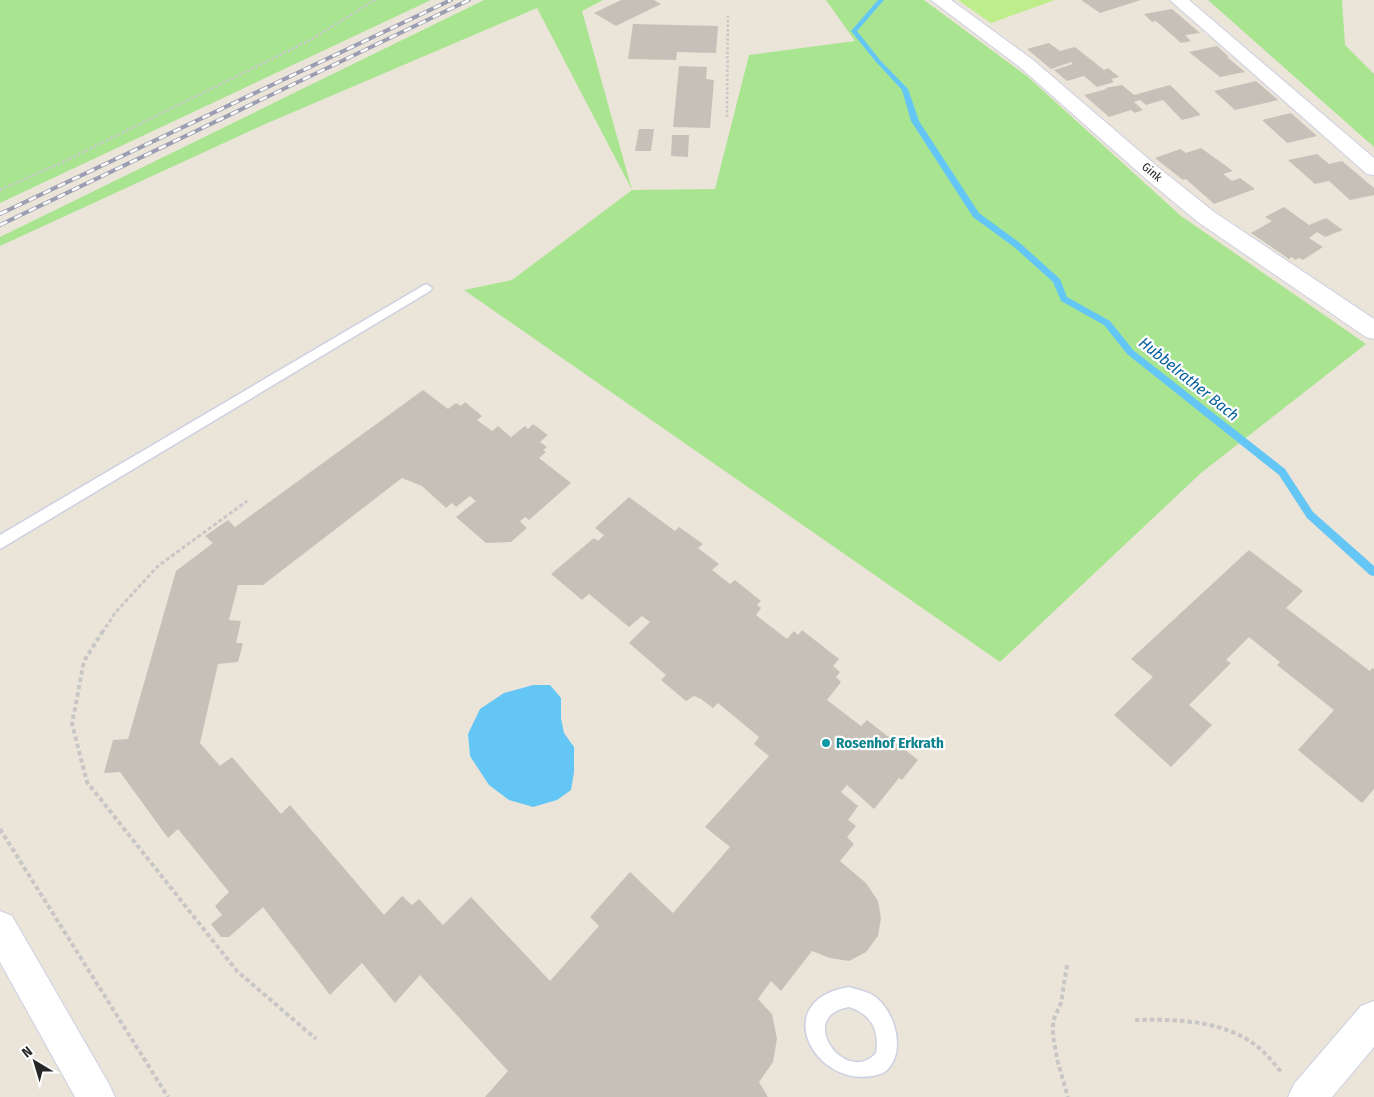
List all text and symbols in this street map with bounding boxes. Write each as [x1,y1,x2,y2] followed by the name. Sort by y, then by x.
[1139,160,1165,185] street label: Gink
[1135,333,1243,425] water label: Hubbelrather Bach
[836,734,944,752] place label: Rosenhof Erkrath
[820,737,832,749] marker: Rosenhof Erkrath
[10,1037,60,1087] north arrow
[19,1043,36,1061] text: N

